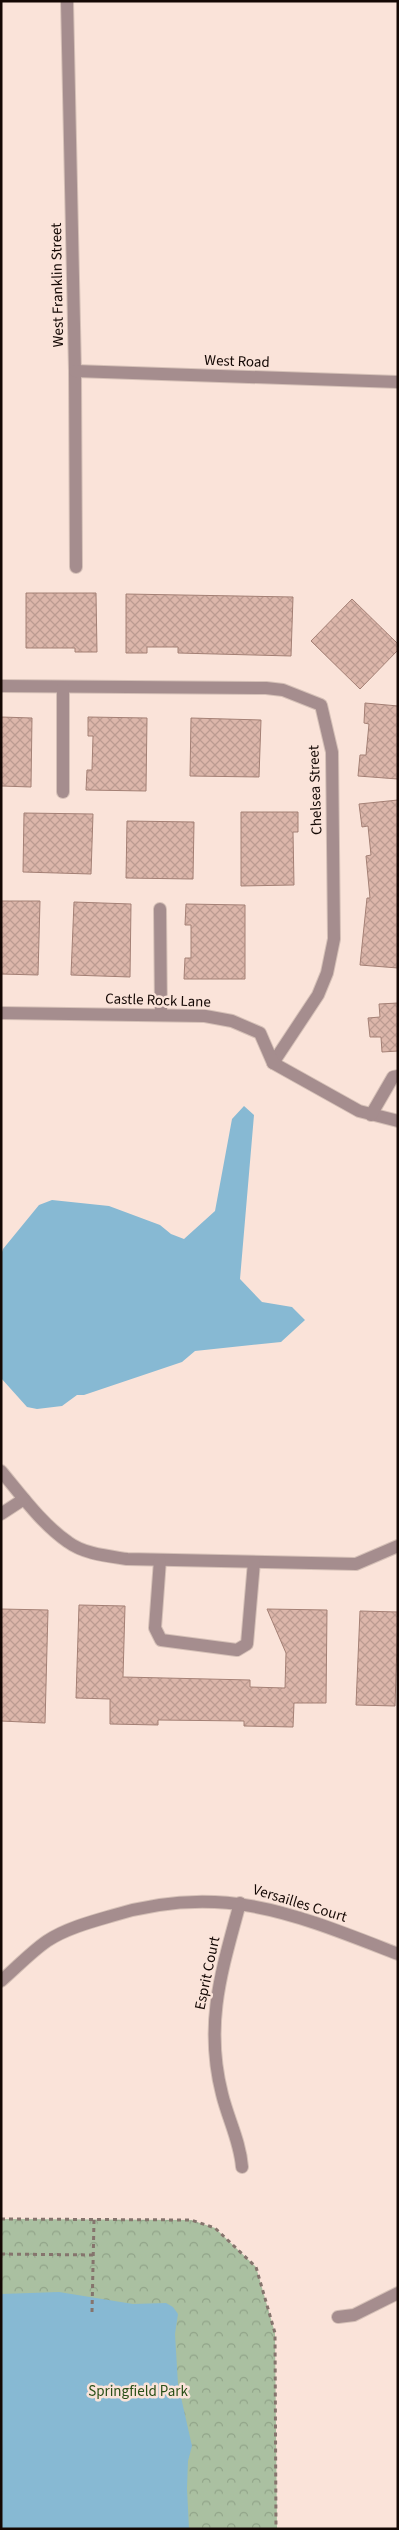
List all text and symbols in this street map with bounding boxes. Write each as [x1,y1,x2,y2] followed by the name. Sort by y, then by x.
[46,222,69,348] street label: West Franklin Street
[204,350,270,373] street label: West Road
[303,745,328,835] street label: Chelsea Street
[105,988,211,1013] street label: Castle Rock Lane
[250,1879,349,1928] street label: Versailles Court
[189,1934,226,2012] street label: Esprit Court
[88,2381,188,2402] park label: Springfield Park

